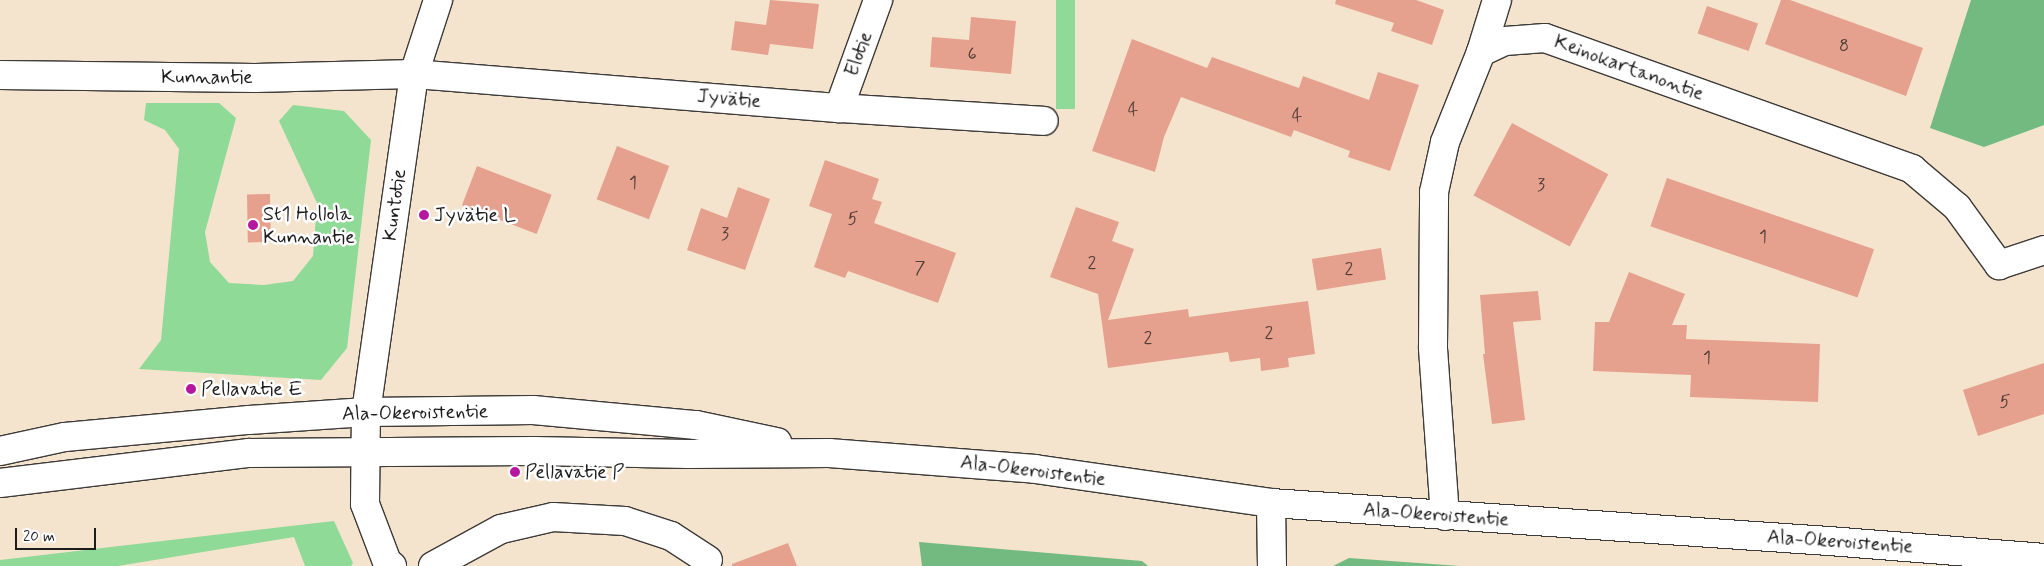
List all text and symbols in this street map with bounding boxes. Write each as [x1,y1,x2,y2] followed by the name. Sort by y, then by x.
[840,28,878,80] street label: Elotie
[1551,30,1707,106] street label: Keinokartanontie
[1839,35,1849,57] house number: 8
[967,43,977,65] house number: 6
[161,65,253,89] street label: Kunnantie
[696,84,762,114] street label: Jyvätie
[1128,99,1138,121] house number: 4
[1292,105,1302,127] house number: 4
[378,167,412,243] street label: Kuntotie
[629,172,637,194] house number: 1
[1537,174,1545,196] house number: 3
[263,202,355,249] place label: St1 Hollola Kunnantie
[434,203,516,227] place label: Jyvätie L
[848,208,858,230] house number: 5
[418,209,430,221] marker: Jyvätie L
[247,219,259,231] marker: St1 Hollola Kunnantie
[721,223,729,245] house number: 3
[1759,226,1767,248] house number: 1
[1088,252,1096,274] house number: 2
[915,257,925,279] house number: 7
[1345,258,1353,280] house number: 2
[1265,322,1273,344] house number: 2
[1144,327,1152,349] house number: 2
[1703,347,1711,369] house number: 1
[201,377,300,401] place label: Pellavatie E
[185,383,197,395] marker: Pellavatie E
[2000,391,2010,413] house number: 5
[342,400,488,426] street label: Ala-Okeroistentie
[959,450,1107,492] street label: Ala-Okeroistentie
[525,460,624,484] place label: Pellavatie P
[509,466,521,478] marker: Pellavatie P
[1362,498,1510,532] street label: Ala-Okeroistentie
[18,518,99,550] scale bar
[1766,525,1914,559] street label: Ala-Okeroistentie
[23,527,55,547] text: 20 m

